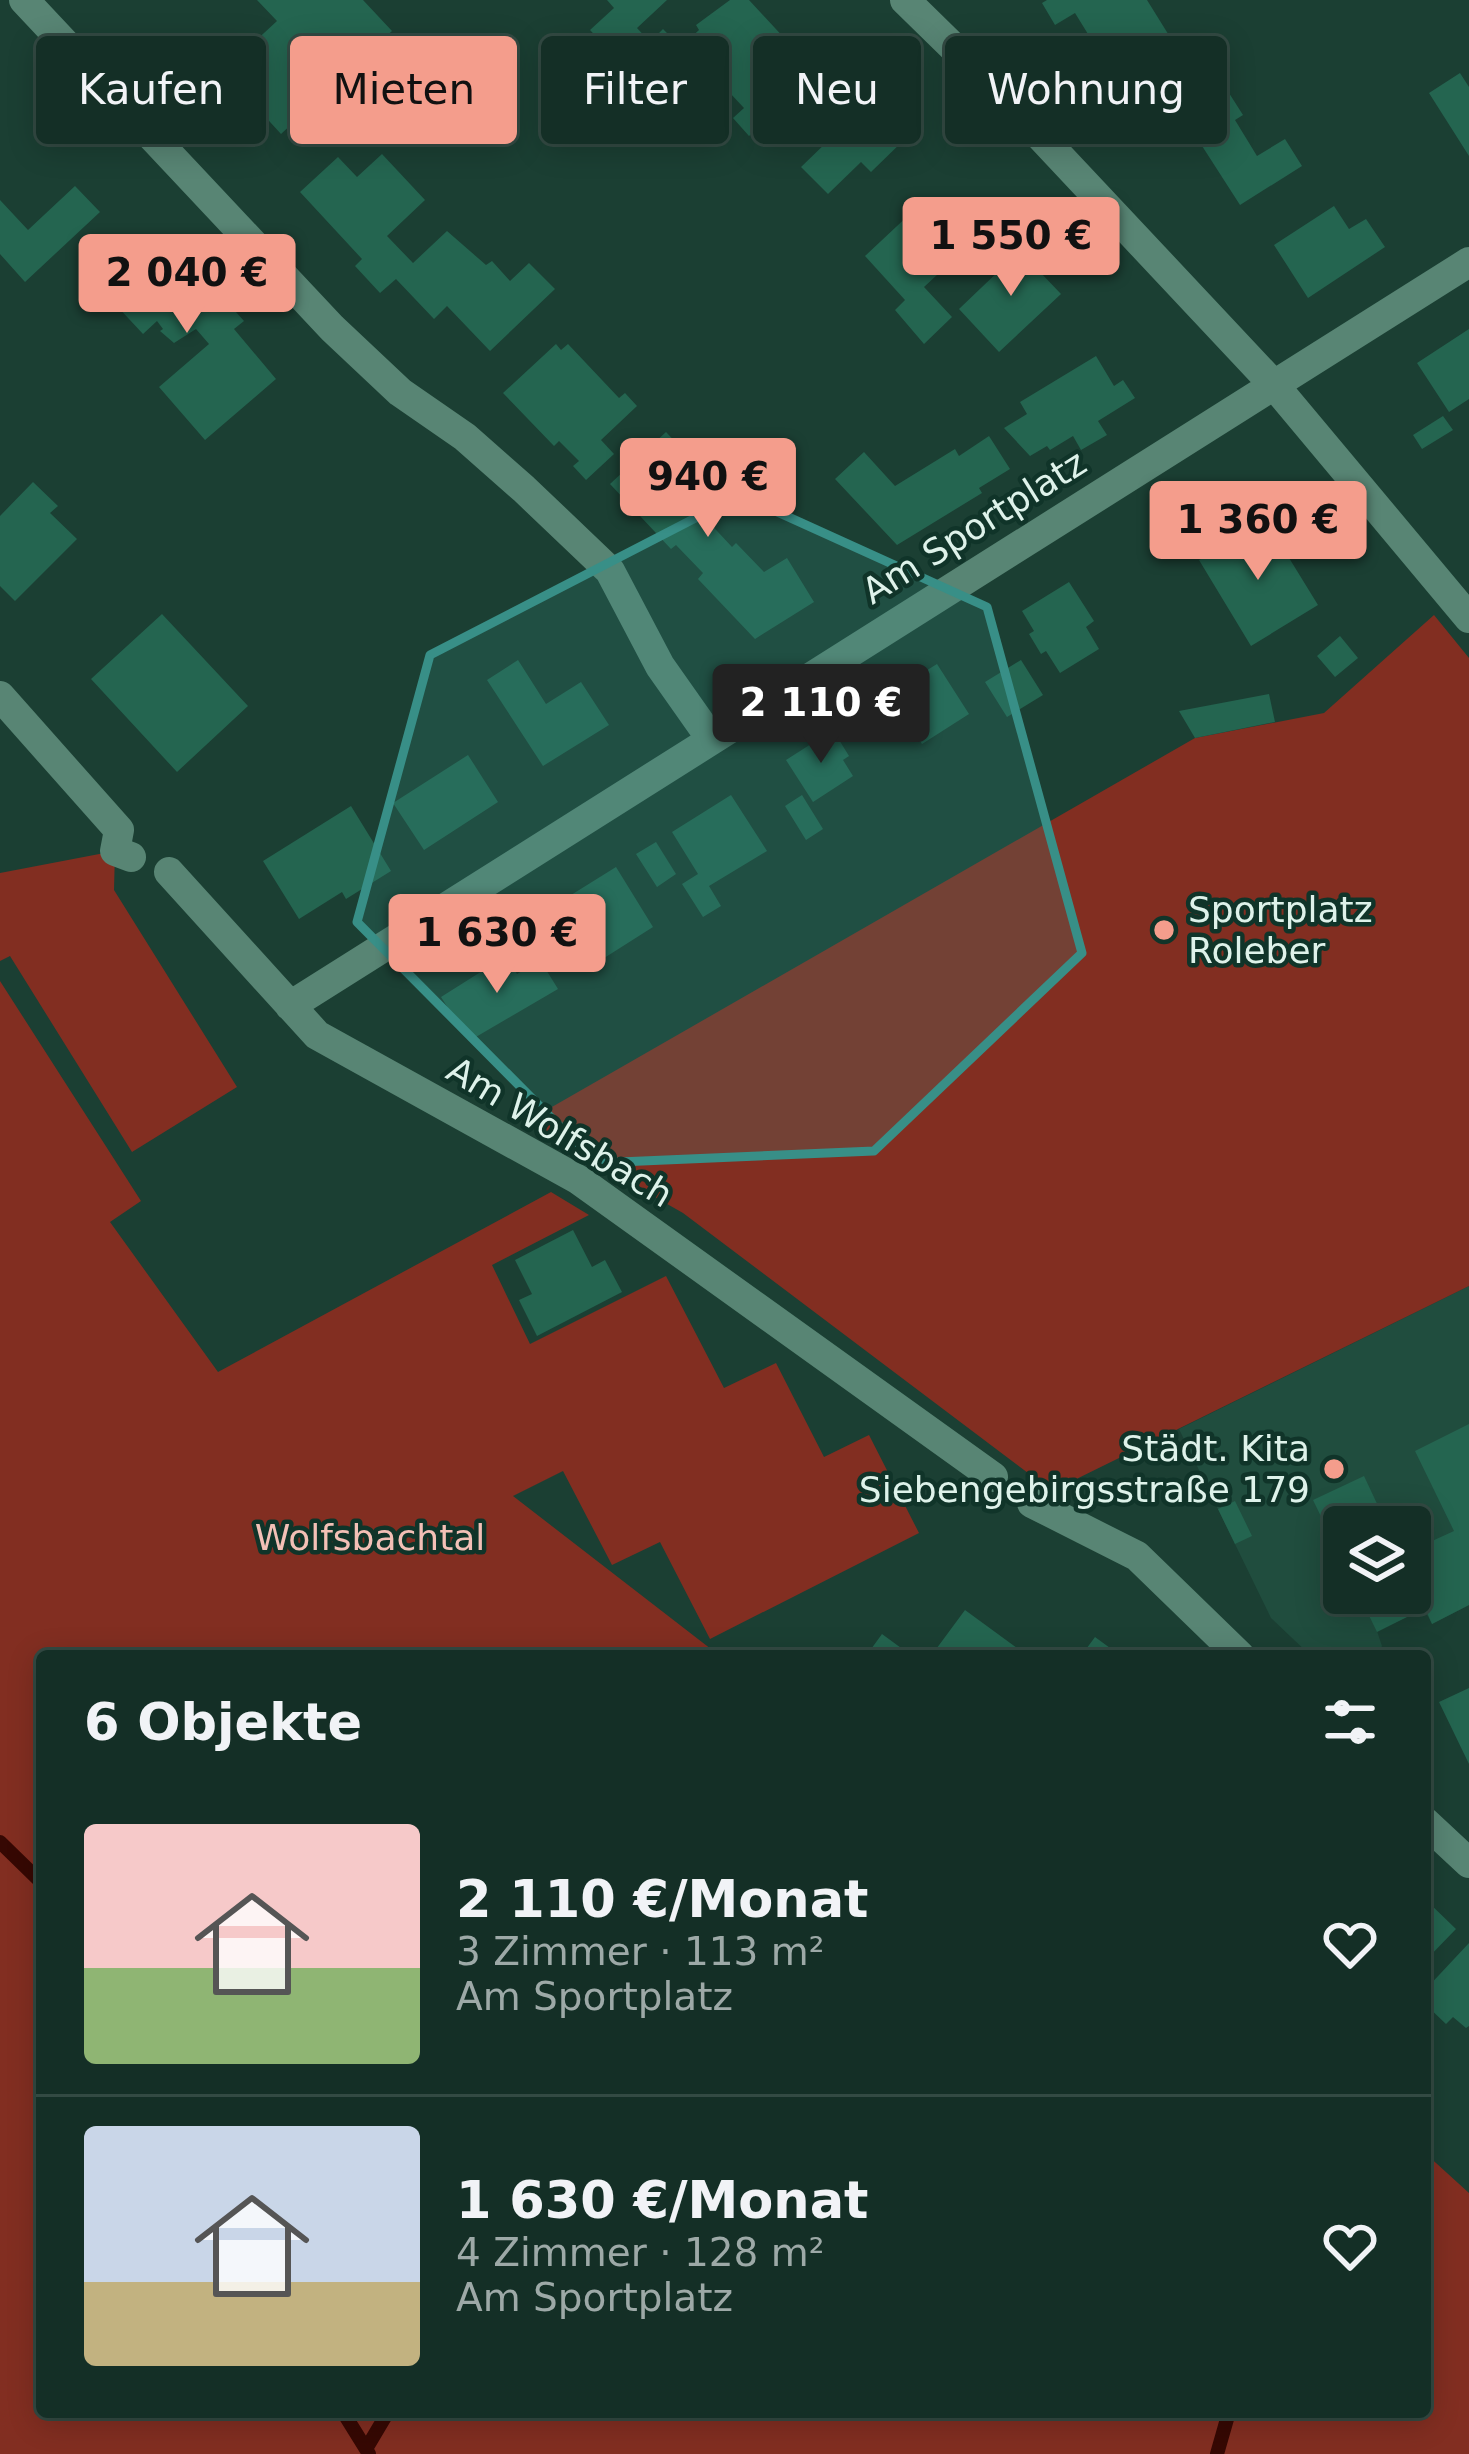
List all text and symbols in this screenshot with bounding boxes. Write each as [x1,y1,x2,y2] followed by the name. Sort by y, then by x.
[36,36,266,144] chip: Kaufen
[290,36,517,144] chip: Mieten
[541,36,729,144] chip: Filter
[753,36,921,144] chip: Neu
[945,36,1227,144] chip: Wohnung
[900,197,1122,299] pin: 1 550 €
[930,213,1092,258] text: 1 550 €
[76,234,298,336] pin: 2 040 €
[106,250,268,295] text: 2 040 €
[624,438,792,540] pin: 940 €
[855,442,1093,612] street label: Am Sportplatz
[647,454,769,499] text: 940 €
[1147,481,1369,583] pin: 1 360 €
[1177,497,1339,542] text: 1 360 €
[710,664,932,766] pin: 2 110 €
[740,680,902,725] text: 2 110 €
[1188,889,1373,971] place label: Sportplatz Roleber
[386,894,608,996] pin: 1 630 €
[416,910,578,955] text: 1 630 €
[1151,917,1177,943] marker: Sportplatz Roleber
[440,1049,680,1215] street label: Am Wolfsbach
[859,1428,1310,1510] place label: Städt. Kita Siebengebirgsstraße 179
[1321,1456,1347,1482] marker: Städt. Kita Siebengebirgsstraße 179
[1323,1506,1431,1614] map controls
[1323,1506,1431,1614] button: layers
[255,1517,485,1558] park label: Wolfsbachtal
[1317,1689,1383,1755] icon: filters
[84,1693,362,1752] text: 6 Objekte
[456,1870,868,1929] text: 2 110 €/Monat
[180,1872,324,2016] icon: home
[1317,1911,1383,1977] icon: heart
[456,1929,824,1974] text: 3 Zimmer · 113 m²
[456,1974,733,2019] text: Am Sportplatz
[456,2171,868,2230] text: 1 630 €/Monat
[180,2174,324,2318] icon: home
[1317,2213,1383,2279] icon: heart
[456,2230,824,2275] text: 4 Zimmer · 128 m²
[456,2275,733,2320] text: Am Sportplatz

